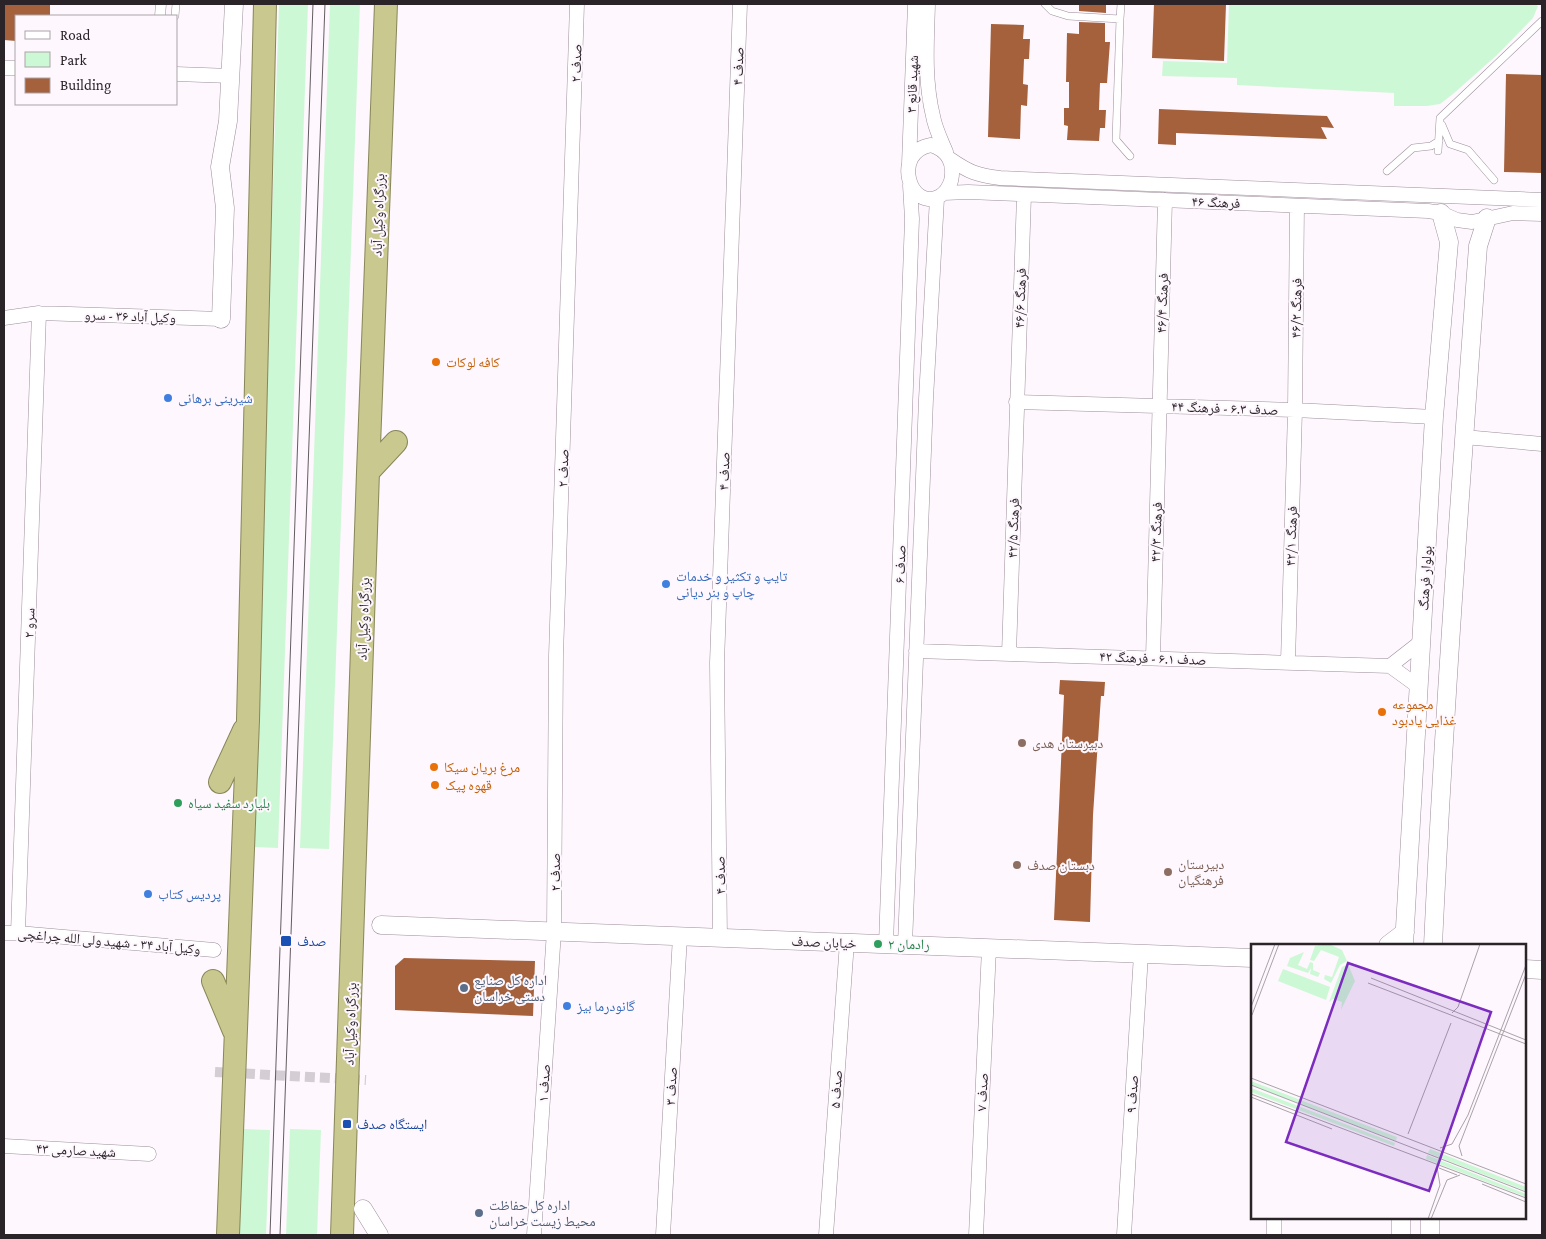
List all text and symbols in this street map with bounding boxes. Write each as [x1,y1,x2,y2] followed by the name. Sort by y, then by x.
[15,15,178,105] legend
[60,27,91,43] text: Road
[567,44,585,82] street label: صدف ۲
[729,47,747,85] street label: صدف ۴
[60,52,87,68] text: Park
[903,55,923,113] street label: شهید قانع ۳
[60,77,111,94] text: Building
[369,173,388,257] street label: بزرگراه وکیل آباد
[1191,193,1241,212] street label: فرهنگ ۴۶
[1011,268,1030,328] street label: فرهنگ ۴۶/۶
[1153,273,1172,333] street label: فرهنگ ۴۶/۴
[1287,278,1306,338] street label: فرهنگ ۴۶/۲
[84,306,176,327] street label: وکیل آباد ۳۶ - سرو
[446,354,500,371] place label: کافه لوکات
[430,356,442,368] marker: کافه لوکات
[178,390,253,407] place label: شیرینی برهانی
[162,392,174,404] marker: شیرینی برهانی
[1171,398,1279,419] street label: صدف ۶.۳ - فرهنگ ۴۴
[554,449,572,487] street label: صدف ۲
[715,452,733,490] street label: صدف ۴
[1004,498,1023,558] street label: فرهنگ ۴۲/۵
[1147,502,1166,562] street label: فرهنگ ۴۲/۳
[1282,506,1301,566] street label: فرهنگ ۴۲/۱
[891,545,909,583] street label: صدف ۶
[1415,545,1436,611] street label: بولوار فرهنگ
[676,568,788,601] place label: تایپ و تکثیر و خدمات چاپ و بنر دیانی
[354,577,373,661] street label: بزرگراه وکیل آباد
[660,578,672,590] marker: تایپ و تکثیر و خدمات چاپ و بنر دیانی
[20,608,39,638] street label: سرو ۲
[1099,648,1207,669] street label: صدف ۶.۱ - فرهنگ ۴۲
[1392,696,1456,729] place label: مجموعه غذایی یادبود
[1376,706,1388,718] marker: مجموعه غذایی یادبود
[1032,735,1104,752] place label: دبیرستان هدی
[1016,737,1028,749] marker: دبیرستان هدی
[444,759,520,777] place label: مرغ بریان سیکا
[428,761,440,773] marker: مرغ بریان سیکا
[445,777,492,794] place label: قهوه پیک
[429,779,441,791] marker: قهوه پیک
[188,795,270,812] place label: بلیارد سفید سیاه
[172,797,184,809] marker: بلیارد سفید سیاه
[547,853,563,891] street label: صدف ۲
[712,856,728,894] street label: صدف ۴
[1178,856,1225,889] place label: دبیرستان فرهنگیان
[1027,857,1095,874] place label: دبستان صدف
[1011,859,1023,871] marker: دبستان صدف
[1162,866,1174,878] marker: دبیرستان فرهنگیان
[158,886,221,903] place label: پردیس کتاب
[142,888,154,900] marker: پردیس کتاب
[17,925,201,958] street label: وکیل آباد ۳۴ - شهید ولی الله چراغچی
[297,933,327,949] place label: صدف
[791,933,857,952] street label: خیابان صدف
[279,934,293,948] marker: صدف
[888,936,930,953] place label: رادمان ۲
[872,938,884,950] marker: رادمان ۲
[1251,944,1526,1219] inset map
[474,972,547,1005] place label: اداره کل صنایع دستی خراسان
[341,982,360,1066] street label: بزرگراه وکیل آباد
[458,982,470,994] marker: اداره کل صنایع دستی خراسان
[576,998,635,1015] place label: گانودرما بیز
[561,1000,573,1012] marker: گانودرما بیز
[535,1063,553,1103] street label: صدف ۱
[662,1066,680,1106] street label: صدف ۳
[827,1069,845,1109] street label: صدف ۵
[973,1072,991,1112] street label: صدف ۷
[1123,1074,1141,1114] street label: صدف ۹
[357,1116,427,1132] place label: ایستگاه صدف
[341,1118,353,1130] marker: ایستگاه صدف
[36,1140,116,1161] street label: شهید صارمی ۴۳
[489,1197,596,1230] place label: اداره کل حفاظت محیط زیست خراسان
[473,1207,485,1219] marker: اداره کل حفاظت محیط زیست خراسان

